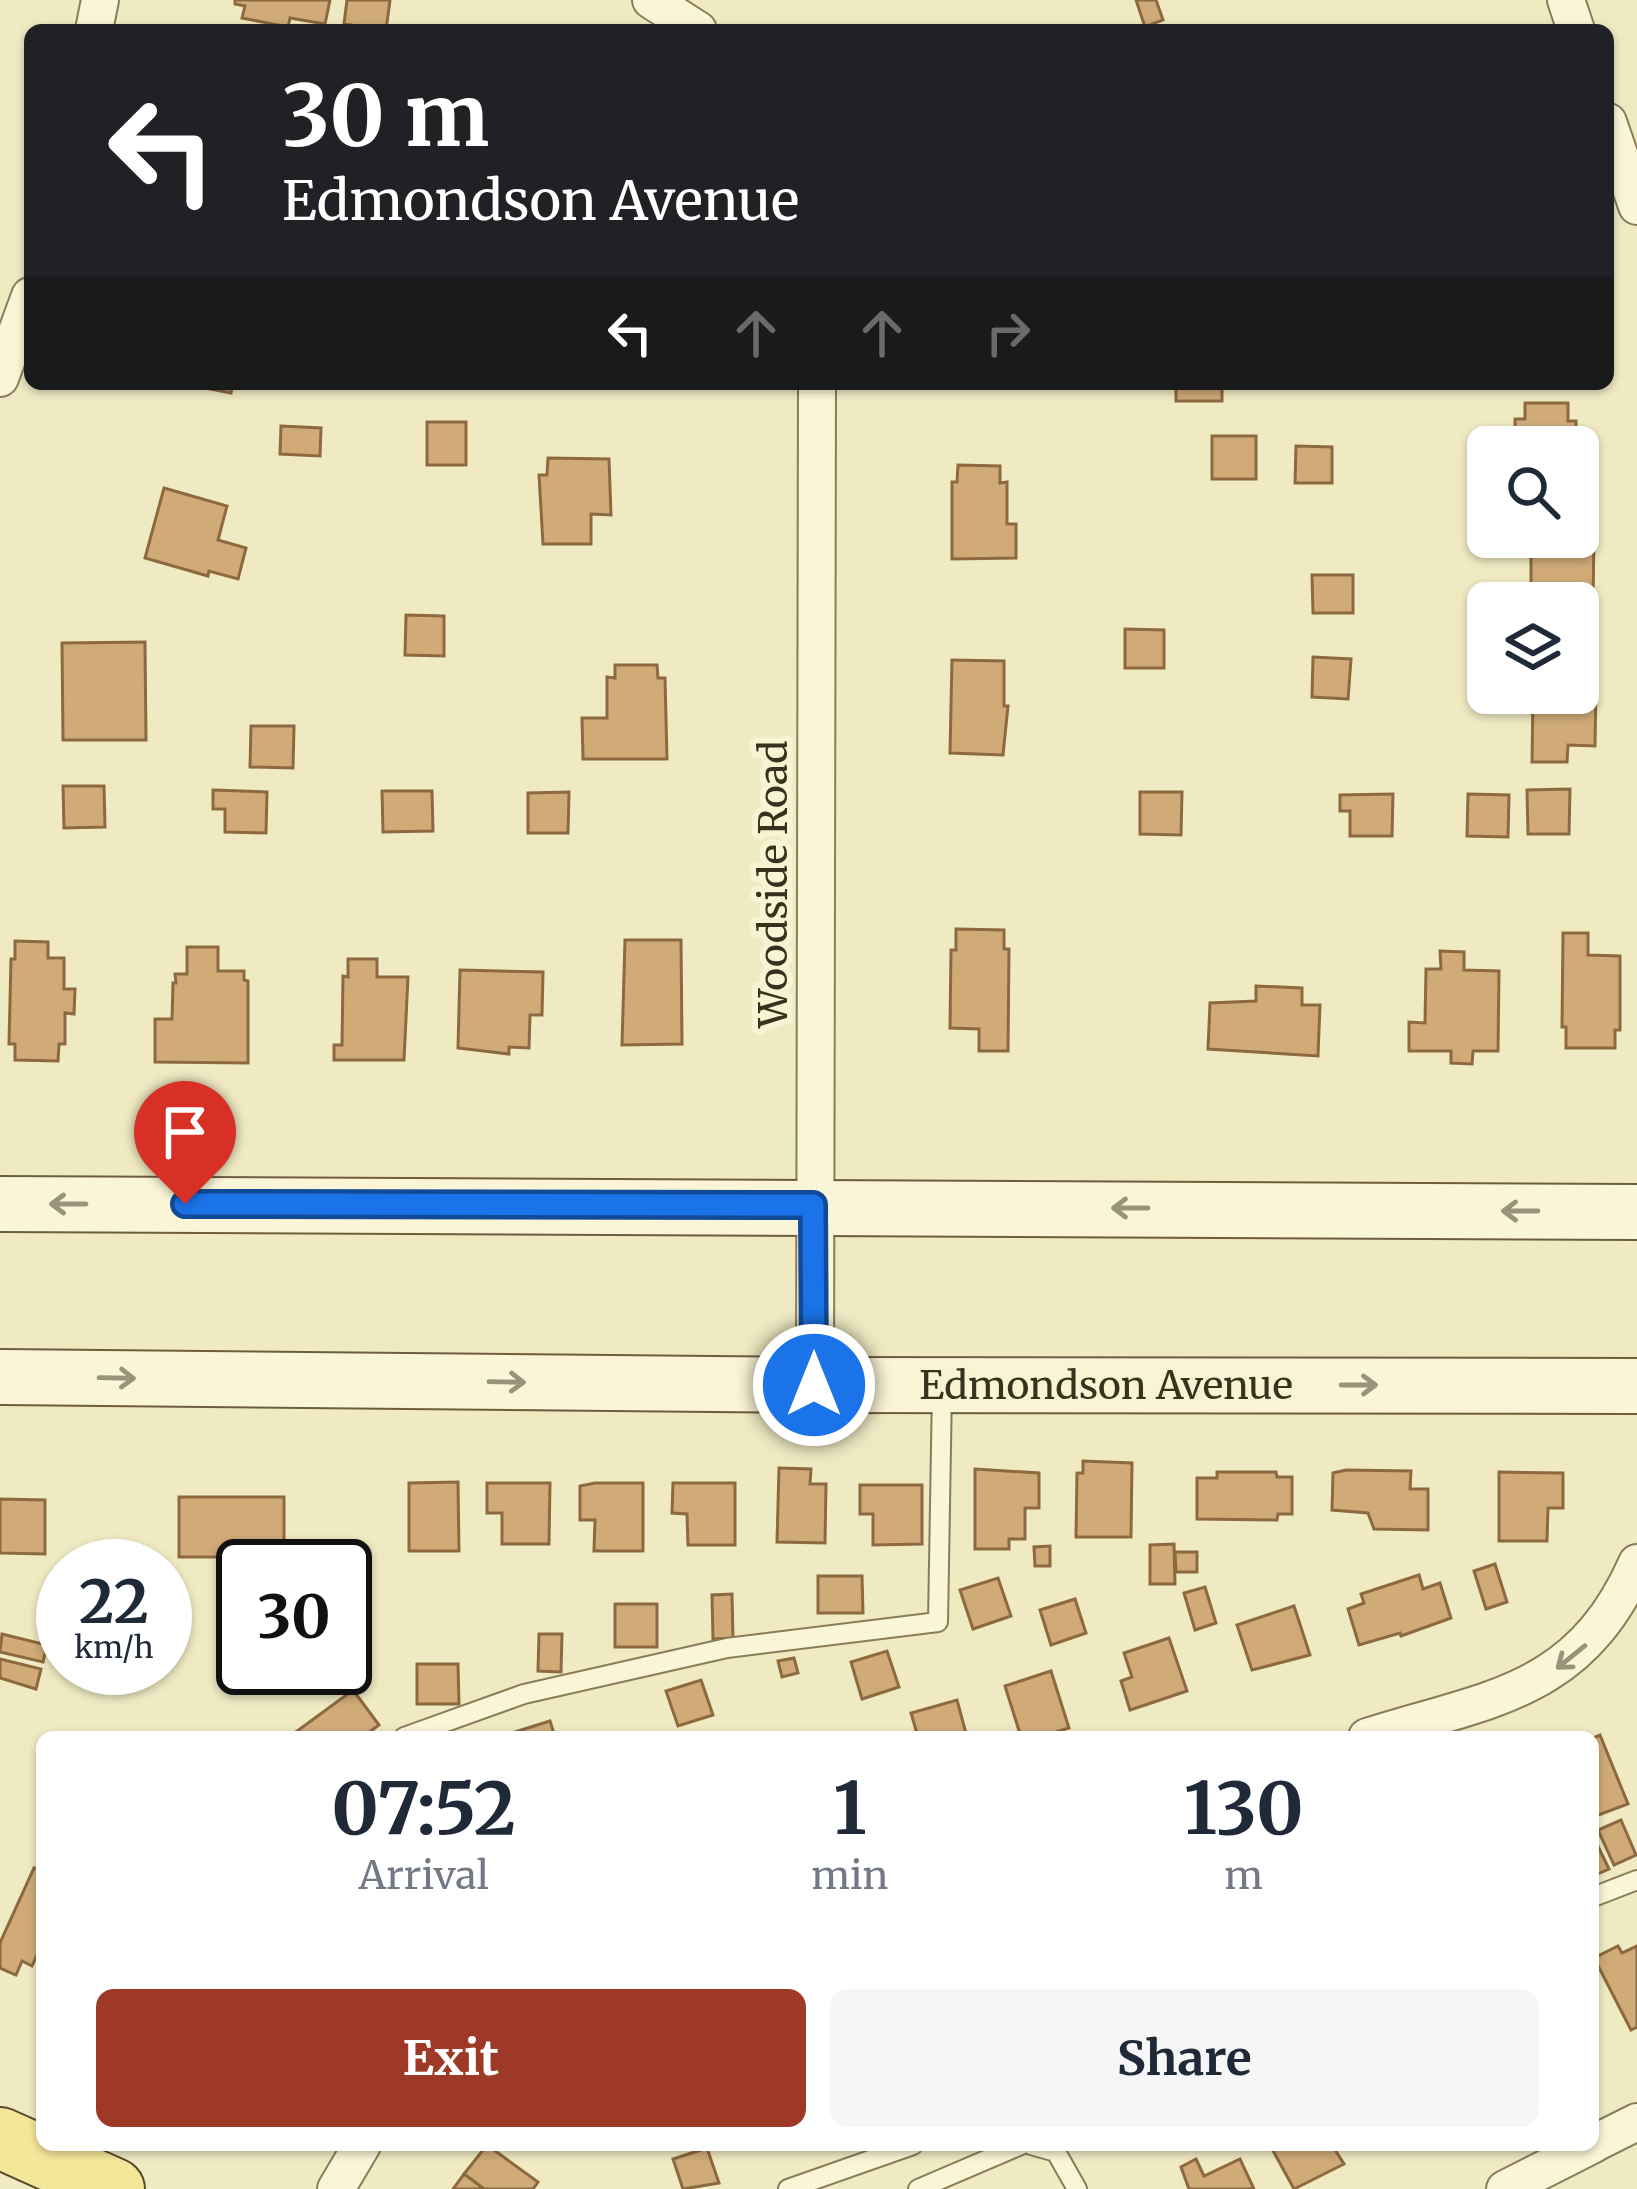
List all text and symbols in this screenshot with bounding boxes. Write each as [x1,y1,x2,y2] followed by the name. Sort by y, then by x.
[282,63,489,169] text: 30 m
[84,72,240,228] icon: left
[282,167,799,235] text: Edmondson Avenue
[597,300,663,366] icon: left
[723,300,789,366] icon: ahead
[849,300,915,366] icon: ahead
[975,300,1041,366] icon: right
[1467,426,1599,714] map controls
[1467,426,1599,558] button: search
[1467,582,1599,714] button: layers
[749,740,798,1029] street label: Woodside Road
[134,1081,236,1204] pin
[152,1099,218,1165] icon: arrive
[49,1193,88,1215] one-way arrow
[1111,1196,1150,1219] one-way arrow
[1501,1199,1540,1222] one-way arrow
[751,1322,877,1448] position arrow
[919,1361,1293,1410] street label: Edmondson Avenue
[97,1367,136,1390] one-way arrow
[487,1371,526,1393] one-way arrow
[1339,1374,1378,1396] one-way arrow
[216,1539,372,1695] speed limit sign: 30
[79,1564,149,1639] text: 22
[74,1628,154,1666] text: km/h
[1556,1643,1587,1671] one-way arrow
[331,1763,516,1854] text: 07:52
[833,1763,867,1854] text: 1
[1184,1763,1304,1854] text: 130
[359,1851,489,1900] text: Arrival
[811,1851,888,1900] text: min
[1224,1851,1263,1900] text: m
[96,1989,806,2127] button: Exit
[830,1989,1539,2127] button: Share

